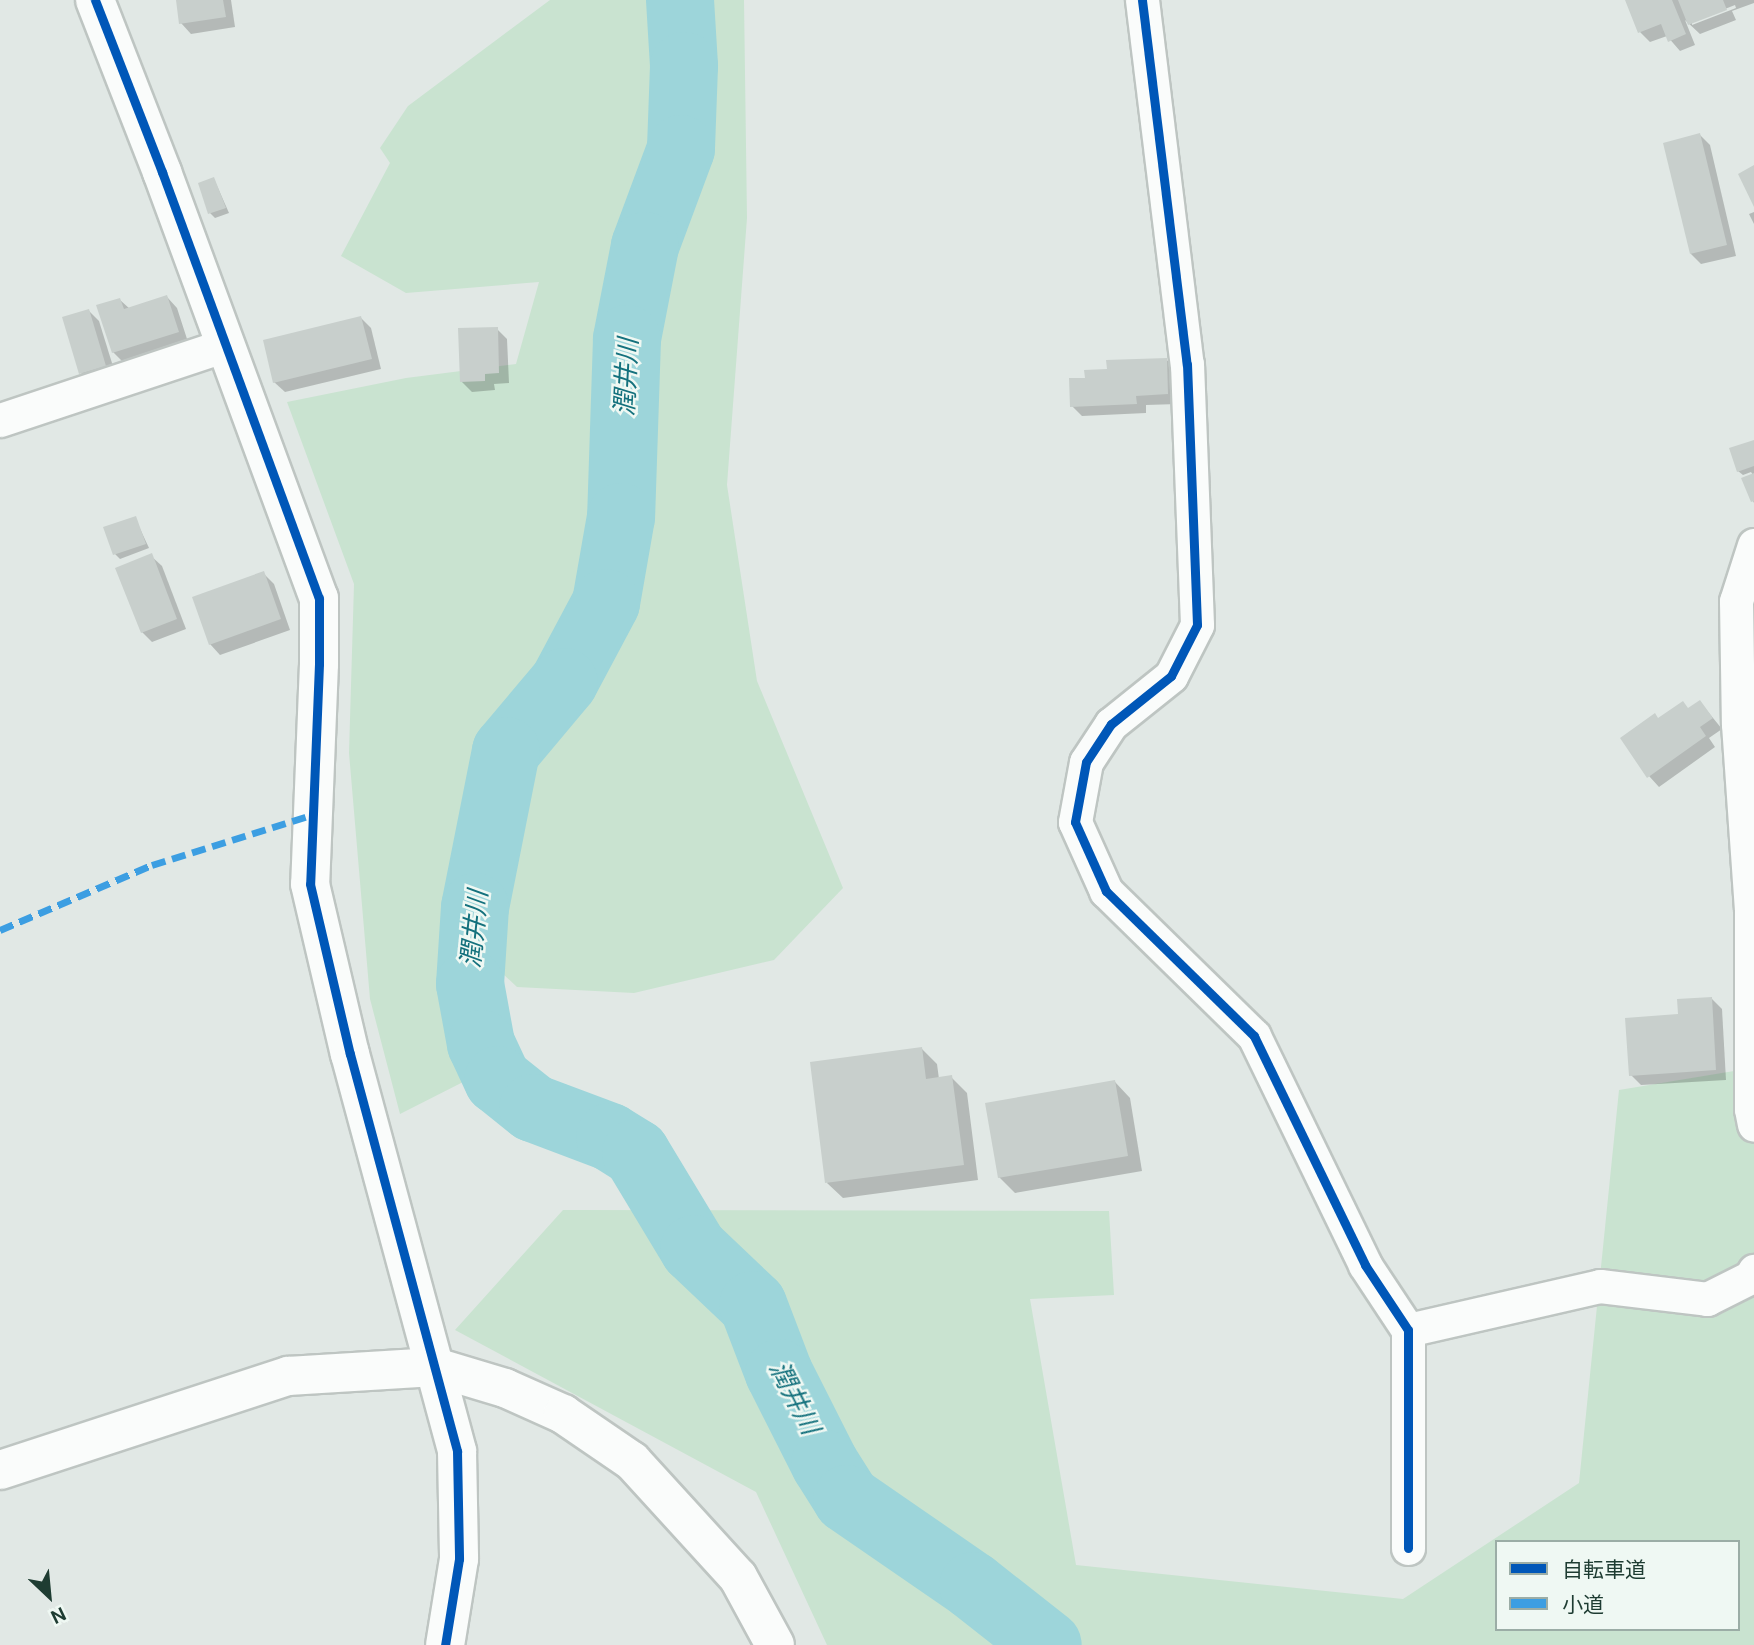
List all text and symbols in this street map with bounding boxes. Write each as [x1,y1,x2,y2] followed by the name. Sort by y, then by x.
[609,337,645,417] water label: 潤井川
[455,889,495,969] water label: 潤井川
[762,1356,826,1440] water label: 潤井川
[1495,1540,1740,1631] legend
[1562,1556,1646,1584] text: 自転車道
[14,1561,84,1631] north arrow
[1562,1591,1604,1619] text: 小道
[47,1601,70,1630] text: N

